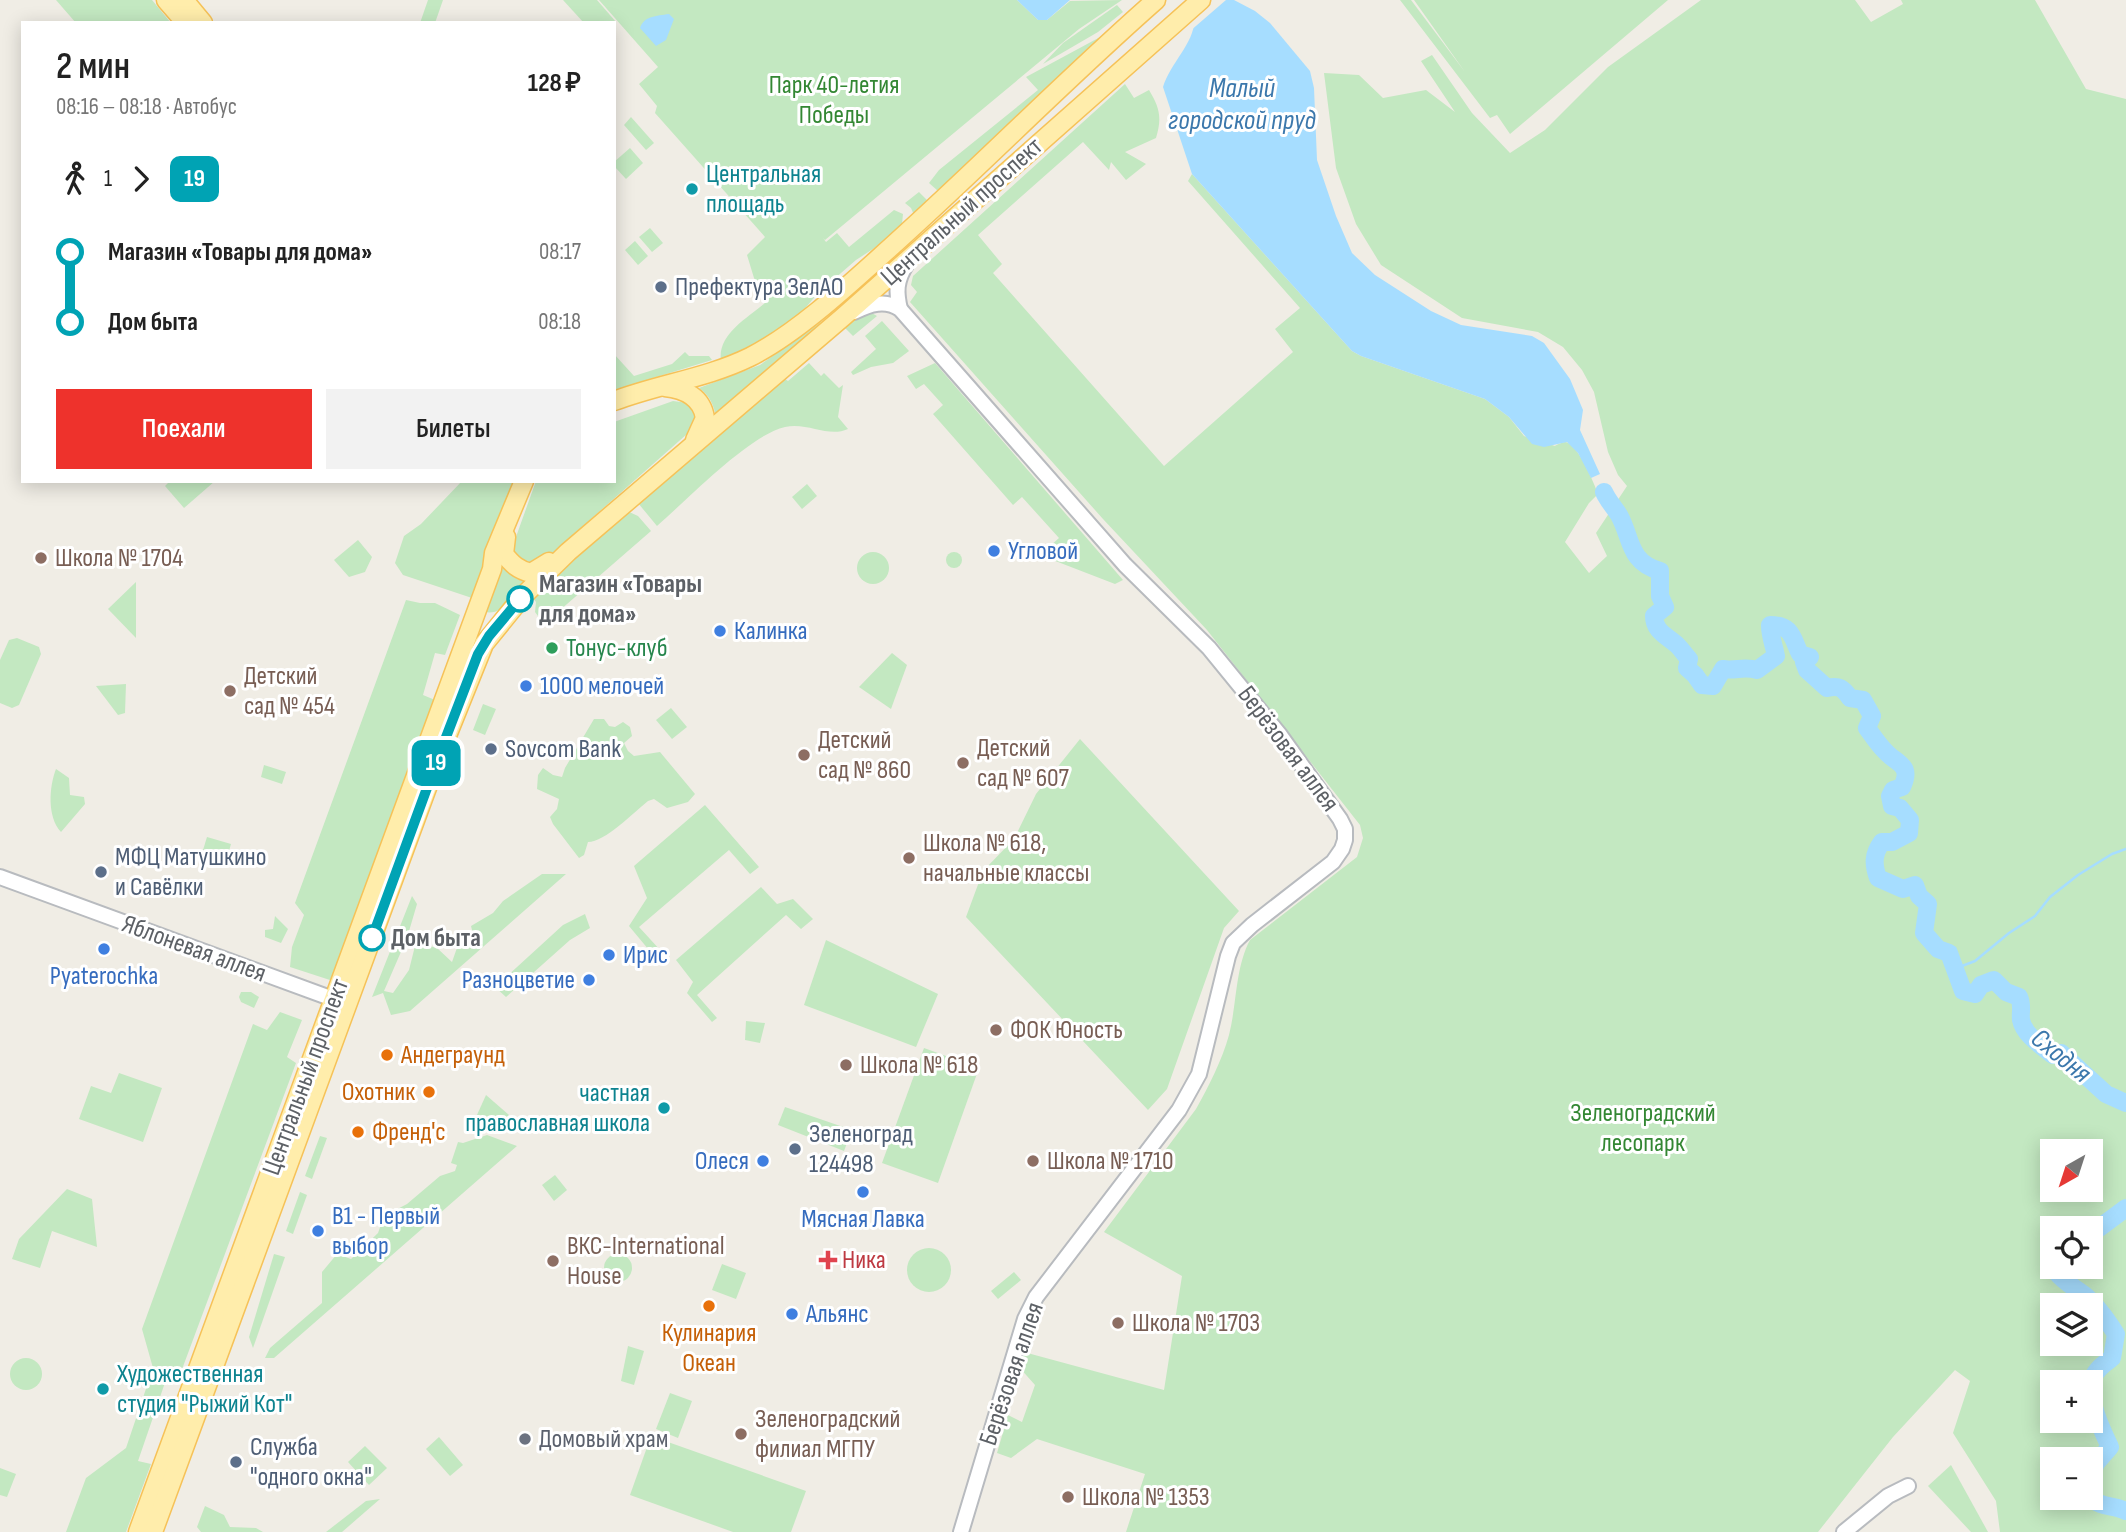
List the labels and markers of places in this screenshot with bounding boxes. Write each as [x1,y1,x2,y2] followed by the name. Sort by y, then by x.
[706,159,821,220] place label: Центральная площадь
[684,181,700,197] marker: Центральная площадь
[675,272,844,303] place label: Префектура ЗелАО
[653,279,669,295] marker: Префектура ЗелАО
[1008,536,1078,567] place label: Угловой
[55,543,183,574] place label: Школа № 1704
[986,543,1002,559] marker: Угловой
[33,550,49,566] marker: Школа № 1704
[539,569,702,630] place label: Магазин «Товары для дома»
[507,586,533,612] marker: Магазин «Товары для дома»
[734,616,808,647] place label: Калинка
[712,623,728,639] marker: Калинка
[566,633,667,664] place label: Тонус-клуб
[544,640,560,656] marker: Тонус-клуб
[244,661,335,722] place label: Детский сад № 454
[540,671,664,702] place label: 1000 мелочей
[518,678,534,694] marker: 1000 мелочей
[222,683,238,699] marker: Детский сад № 454
[818,725,911,786] place label: Детский сад № 860
[977,733,1070,794] place label: Детский сад № 607
[505,734,621,765] place label: Sovcom Bank
[483,741,499,757] marker: Sovcom Bank
[796,747,812,763] marker: Детский сад № 860
[955,755,971,771] marker: Детский сад № 607
[923,828,1089,889] place label: Школа № 618, начальные классы
[115,842,266,903] place label: МФЦ Матушкино и Савёлки
[901,850,917,866] marker: Школа № 618, начальные классы
[93,864,109,880] marker: МФЦ Матушкино и Савёлки
[391,923,481,954] place label: Дом быта
[359,925,385,951] marker: Дом быта
[623,940,668,971] place label: Ирис
[96,941,112,957] marker: Pyaterochka
[601,947,617,963] marker: Ирис
[50,961,158,992] place label: Pyaterochka
[462,965,575,996] place label: Разноцветие
[581,972,597,988] marker: Разноцветие
[1010,1015,1123,1046] place label: ФОК Юность
[988,1022,1004,1038] marker: ФОК Юность
[400,1040,505,1071] place label: Андеграунд
[379,1047,395,1063] marker: Андеграунд
[860,1050,978,1081] place label: Школа № 618
[838,1057,854,1073] marker: Школа № 618
[342,1077,415,1108] place label: Охотник
[465,1078,650,1139] place label: частная православная школа
[421,1084,437,1100] marker: Охотник
[656,1100,672,1116] marker: частная православная школа
[372,1117,446,1148] place label: Френд'с
[809,1119,913,1180] place label: Зеленоград 124498
[350,1124,366,1140] marker: Френд'с
[787,1141,803,1157] marker: Зеленоград 124498
[695,1146,749,1177] place label: Олеся
[1047,1146,1174,1177] place label: Школа № 1710
[755,1153,771,1169] marker: Олеся
[1025,1153,1041,1169] marker: Школа № 1710
[855,1184,871,1200] marker: Мясная Лавка
[332,1201,440,1262] place label: В1 - Первый выбор
[801,1204,925,1235] place label: Мясная Лавка
[310,1223,326,1239] marker: В1 - Первый выбор
[567,1231,725,1292] place label: ВКС-International House
[842,1245,886,1276] place label: Ника
[820,1252,836,1268] marker: Ника
[545,1253,561,1269] marker: ВКС-International House
[701,1298,717,1314] marker: Кулинария Океан
[805,1299,869,1330] place label: Альянс
[784,1306,800,1322] marker: Альянс
[1132,1308,1260,1339] place label: Школа № 1703
[1110,1315,1126,1331] marker: Школа № 1703
[662,1318,756,1379] place label: Кулинария Океан
[116,1359,292,1420] place label: Художественная студия "Рыжий Кот"
[95,1381,111,1397] marker: Художественная студия "Рыжий Кот"
[755,1404,900,1465] place label: Зеленоградский филиал МГПУ
[539,1424,668,1455] place label: Домовый храм
[733,1426,749,1442] marker: Зеленоградский филиал МГПУ
[517,1431,533,1447] marker: Домовый храм
[250,1432,372,1493] place label: Служба "одного окна"
[228,1454,244,1470] marker: Служба "одного окна"
[1082,1482,1210,1513] place label: Школа № 1353
[1060,1489,1076,1505] marker: Школа № 1353

